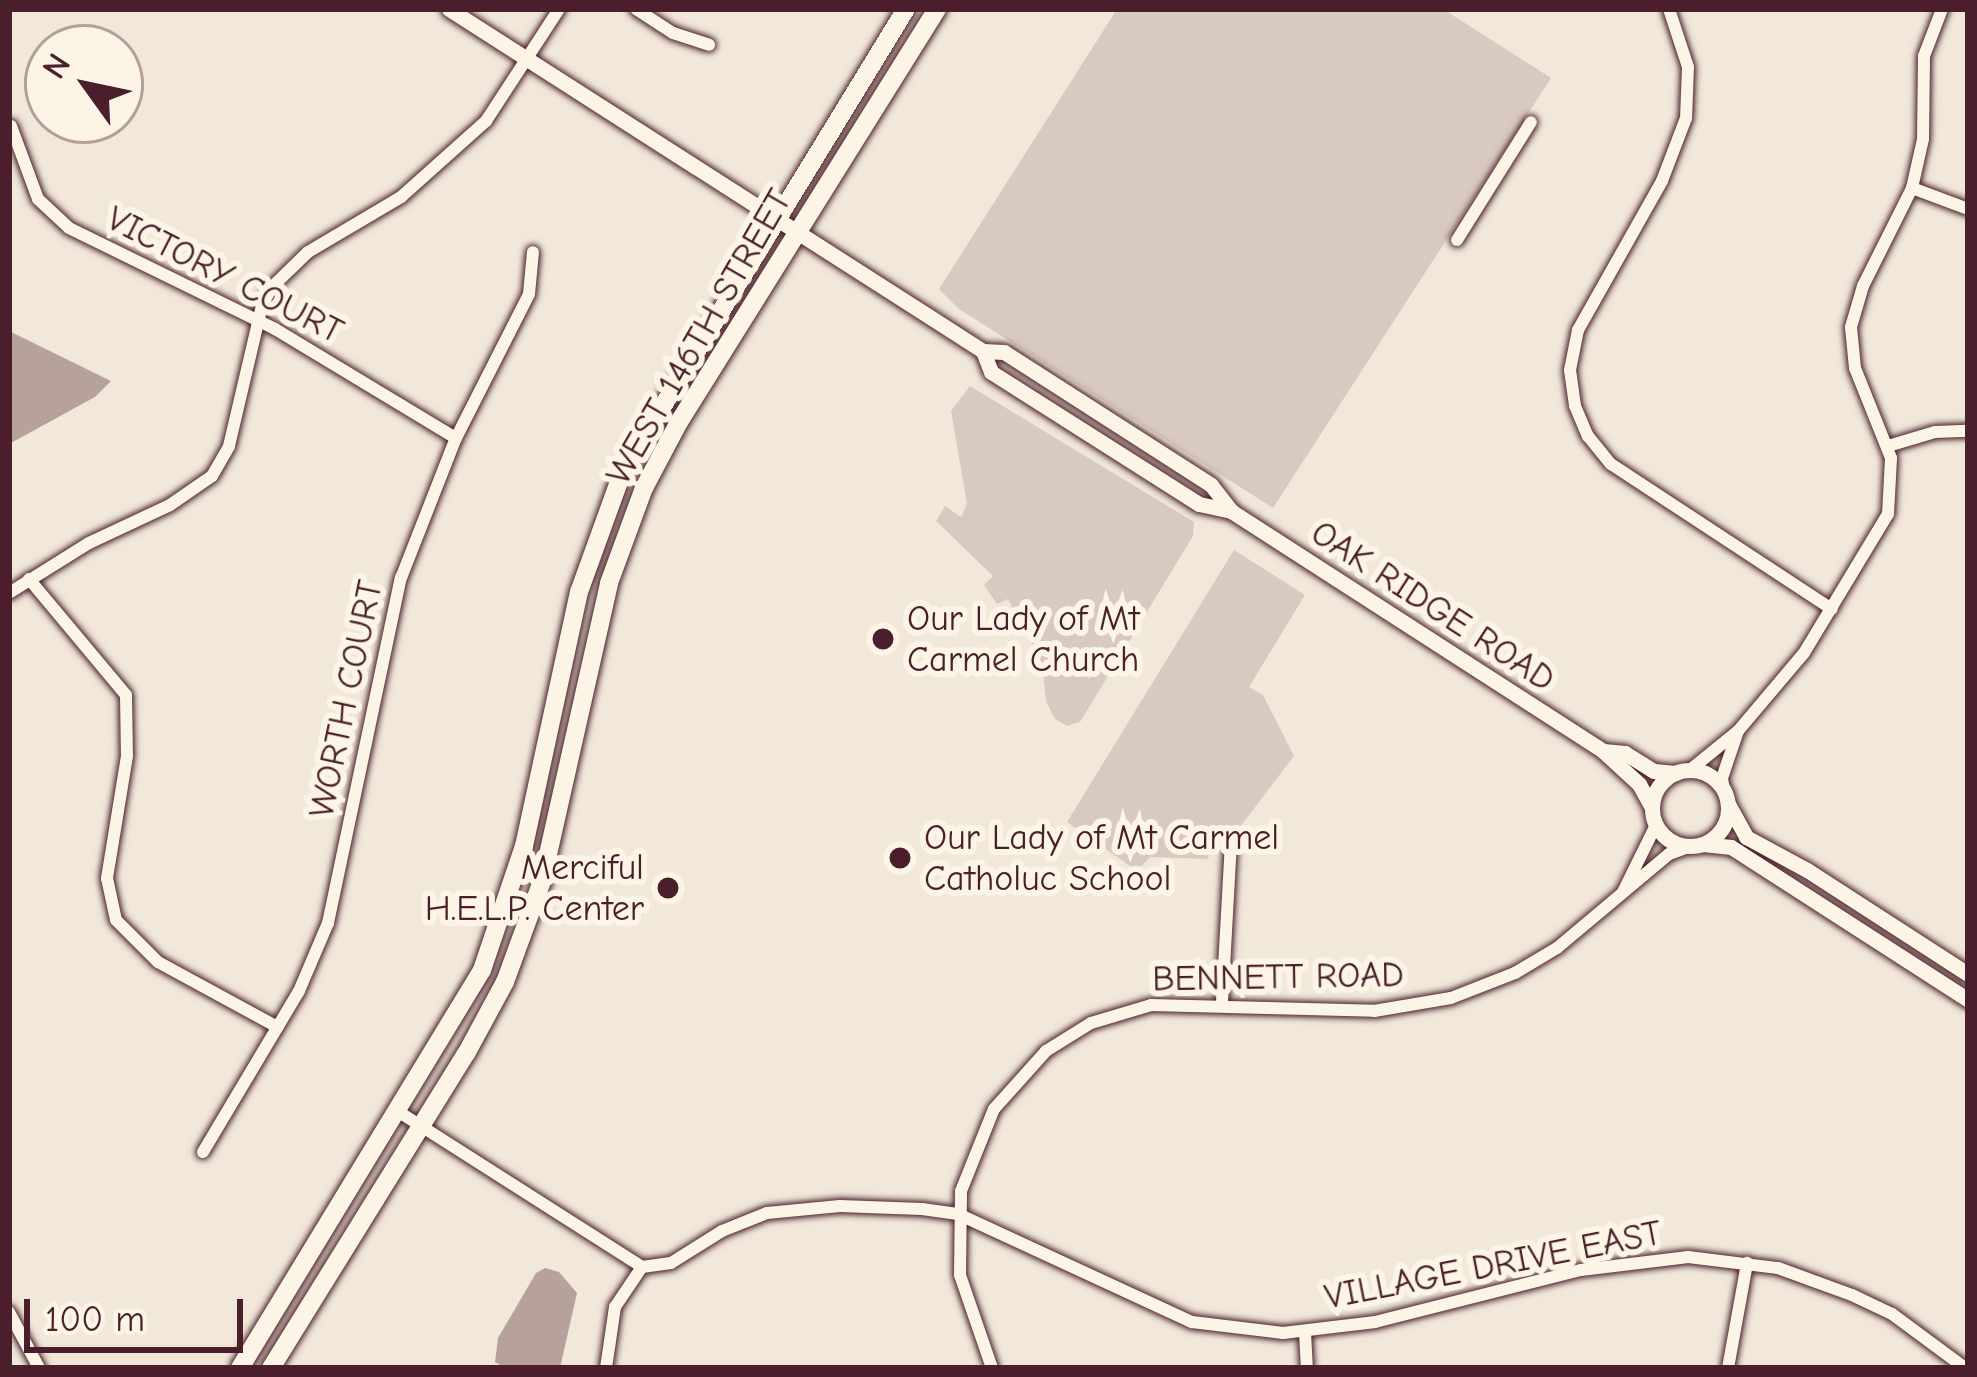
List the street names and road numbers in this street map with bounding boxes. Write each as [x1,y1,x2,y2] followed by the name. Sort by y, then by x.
[597,182,801,492] street label: WEST 146TH STREET
[100,197,350,353] street label: VICTORY COURT
[1303,511,1563,701] street label: OAK RIDGE ROAD
[300,576,392,822] street label: WORTH COURT
[1152,953,1404,1001] street label: BENNETT ROAD
[1321,1211,1665,1319] street label: VILLAGE DRIVE EAST

